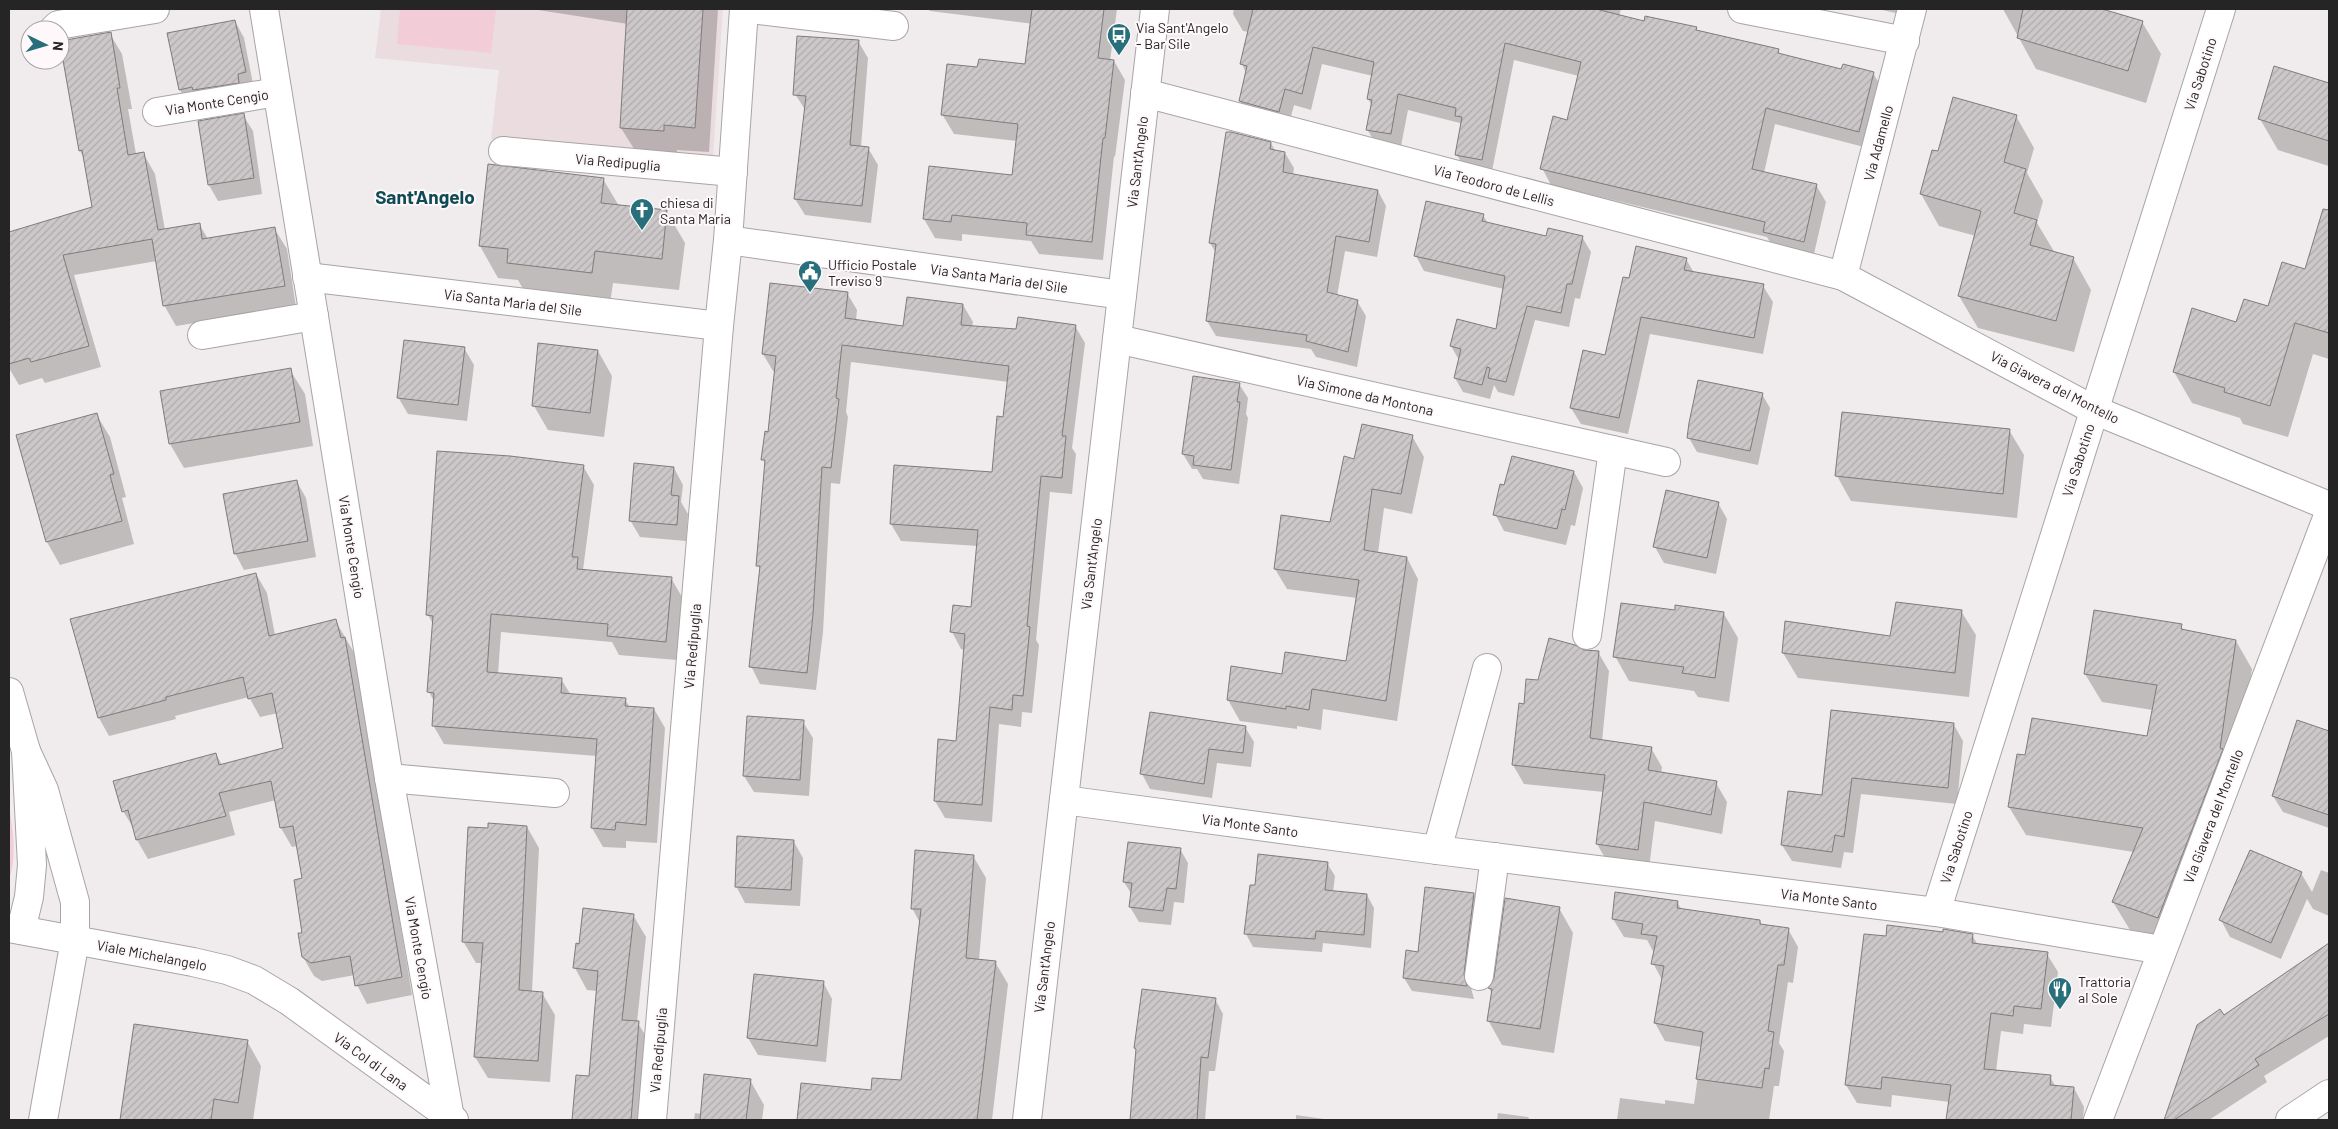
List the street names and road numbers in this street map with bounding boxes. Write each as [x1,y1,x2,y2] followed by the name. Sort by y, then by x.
[2180,35,2220,113] street label: Via Sabotino
[164,85,270,119] street label: Via Monte Cengio
[1860,103,1896,183] street label: Via Adamello
[1123,115,1151,209] street label: Via Sant'Angelo
[575,150,661,174] street label: Via Redipuglia
[1432,161,1557,209] street label: Via Teodoro de Lellis
[929,260,1069,296] street label: Via Santa Maria del Sile
[443,285,583,319] street label: Via Santa Maria del Sile
[1988,347,2122,427] street label: Via Giavera del Montello
[1295,371,1435,419] street label: Via Simone da Montona
[2058,421,2098,499] street label: Via Sabotino
[335,494,369,600] street label: Via Monte Cengio
[1077,517,1105,611] street label: Via Sant'Angelo
[680,603,704,689] street label: Via Redipuglia
[2180,746,2246,886] street label: Via Giavera del Montello
[1936,808,1976,886] street label: Via Sabotino
[1201,810,1299,840] street label: Via Monte Santo
[1780,885,1878,913] street label: Via Monte Santo
[402,895,436,1001] street label: Via Monte Cengio
[1030,920,1058,1014] street label: Via Sant'Angelo
[95,936,209,974] street label: Viale Michelangelo
[646,1007,670,1093] street label: Via Redipuglia
[331,1028,411,1094] street label: Via Col di Lana

